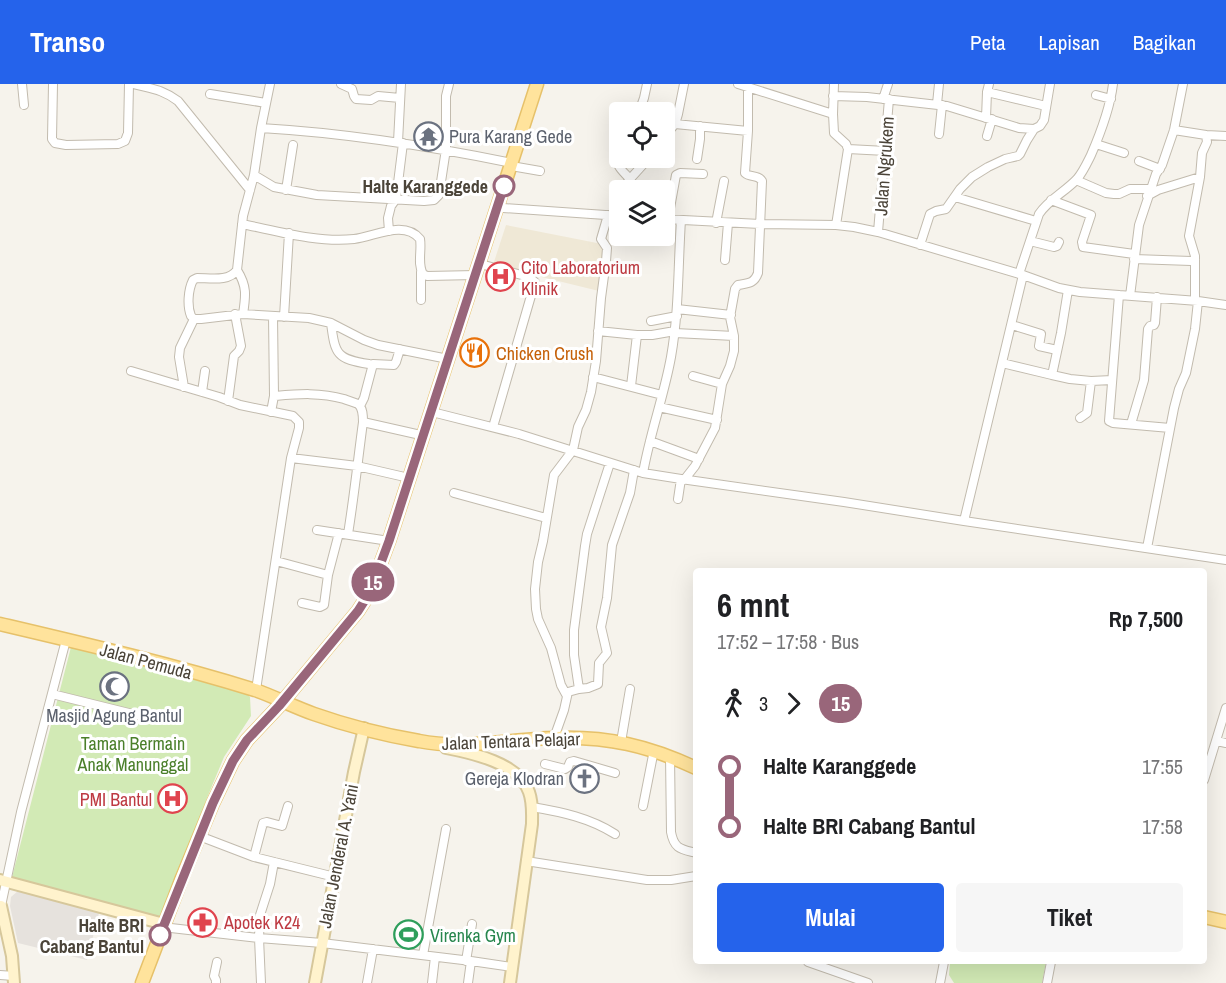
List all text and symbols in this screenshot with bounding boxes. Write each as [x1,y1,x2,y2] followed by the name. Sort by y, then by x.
[30,23,105,61] text: Transo
[970,28,1006,57] text: Peta
[1039,28,1100,57] text: Lapisan
[1133,28,1196,57] text: Bagikan
[609,102,675,246] map controls
[609,102,675,168] button: locate
[868,116,900,216] street label: Jalan Ngrukem
[412,120,444,152] temple icon: Pura Karang Gede
[449,124,572,149] place label: Pura Karang Gede
[363,174,488,199] place label: Halte Karanggede
[493,175,515,197] marker: Halte Karanggede
[609,180,675,246] button: layers
[521,255,640,301] place label: Cito Laboratorium Klinik
[484,261,516,293] hospital icon: Cito Laboratorium Klinik
[459,337,491,369] restaurant icon: Chicken Crush
[496,341,594,366] place label: Chicken Crush
[346,562,400,602] line badge: 15
[363,568,383,597] text: 15
[717,583,789,627] text: 6 mnt
[1109,604,1183,634] text: Rp 7,500
[717,628,859,655] text: 17:52 – 17:58 · Bus
[97,637,195,685] street label: Jalan Pemuda
[98,670,130,702] mosque icon: Masjid Agung Bantul
[717,687,750,720] icon: walk
[777,687,810,720] icon: forward
[831,689,850,718] text: 15
[759,690,768,717] text: 3
[46,703,182,728] place label: Masjid Agung Bantul
[441,726,581,756] street label: Jalan Tentara Pelajar
[77,731,188,777] park label: Taman Bermain Anak Manunggal
[763,751,916,781] text: Halte Karanggede
[1142,753,1183,780] text: 17:55
[569,762,601,794] church icon: Gereja Klodran
[465,766,564,791] place label: Gereja Klodran
[312,782,364,930] street label: Jalan Jenderal A. Yani
[157,783,189,815] hospital icon: PMI Bantul
[80,787,152,812] place label: PMI Bantul
[763,811,976,841] text: Halte BRI Cabang Bantul
[1142,813,1183,840] text: 17:58
[717,883,944,952] button: Mulai
[956,883,1183,952] button: Tiket
[187,906,219,938] pharmacy icon: Apotek K24
[223,910,300,935] place label: Apotek K24
[40,913,144,959] place label: Halte BRI Cabang Bantul
[393,919,425,951] sports icon: Virenka Gym
[430,923,516,948] place label: Virenka Gym
[149,924,171,946] marker: Halte BRI Cabang Bantul

